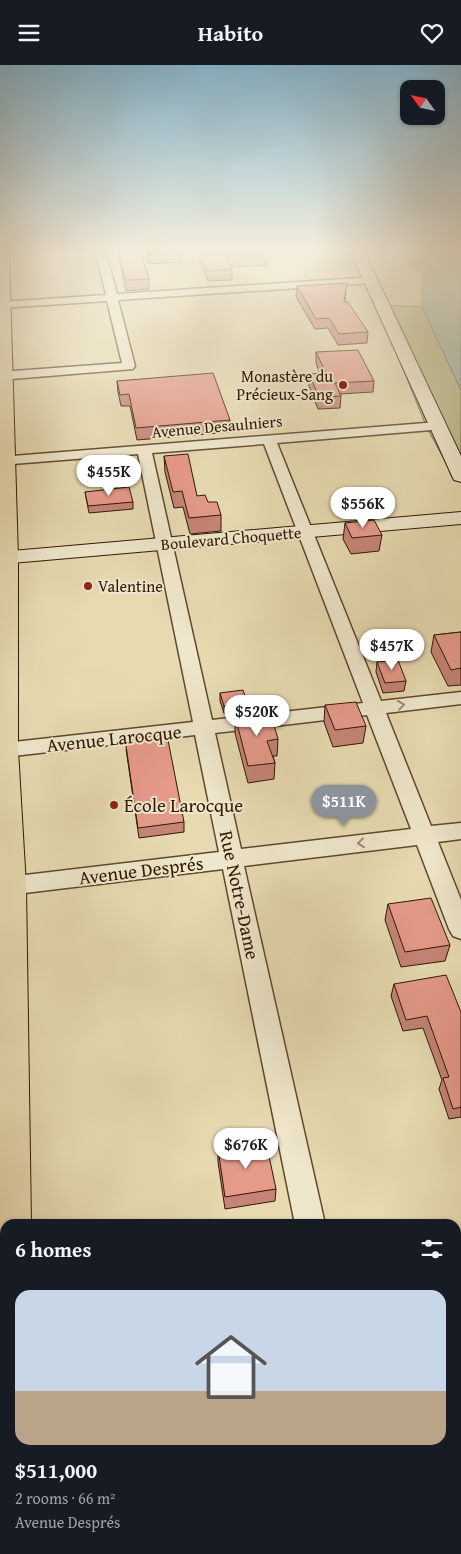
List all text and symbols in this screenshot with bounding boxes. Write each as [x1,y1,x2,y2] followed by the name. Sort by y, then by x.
[198,17,263,49] text: Habito
[15,19,43,47] icon: menu
[418,19,446,47] icon: heart
[400,80,445,125] north arrow
[400,80,445,125] map controls
[237,364,333,406] place label: Monastère du Précieux-Sang
[337,379,349,391] marker: Monastère du Précieux-Sang
[151,408,283,444] street label: Avenue Desaulniers
[74,455,144,497] pin: $455K
[87,459,131,483] text: $455K
[328,487,398,529] pin: $556K
[341,491,385,515] text: $556K
[160,520,302,556] street label: Boulevard Choquette
[98,574,163,598] place label: Valentine
[82,580,94,592] marker: Valentine
[357,629,427,671] pin: $457K
[370,633,414,657] text: $457K
[222,695,292,737] pin: $520K
[235,699,279,723] text: $520K
[398,700,406,711] one-way arrow
[45,717,183,759] street label: Avenue Larocque
[309,785,379,827] pin: $511K
[322,789,366,813] text: $511K
[124,791,243,819] place label: École Larocque
[108,799,120,811] marker: École Larocque
[213,828,267,962] street label: Rue Notre-Dame
[356,837,364,848] one-way arrow
[77,848,205,892] street label: Avenue Després
[211,1127,281,1170] pin: $676K
[224,1132,268,1156] text: $676K
[15,1234,91,1265] text: 6 homes
[418,1235,446,1263] icon: filters
[186,1322,276,1412] icon: home
[15,1455,97,1486] text: $511,000
[15,1486,115,1510] text: 2 rooms · 66 m²
[15,1510,120,1534] text: Avenue Després

